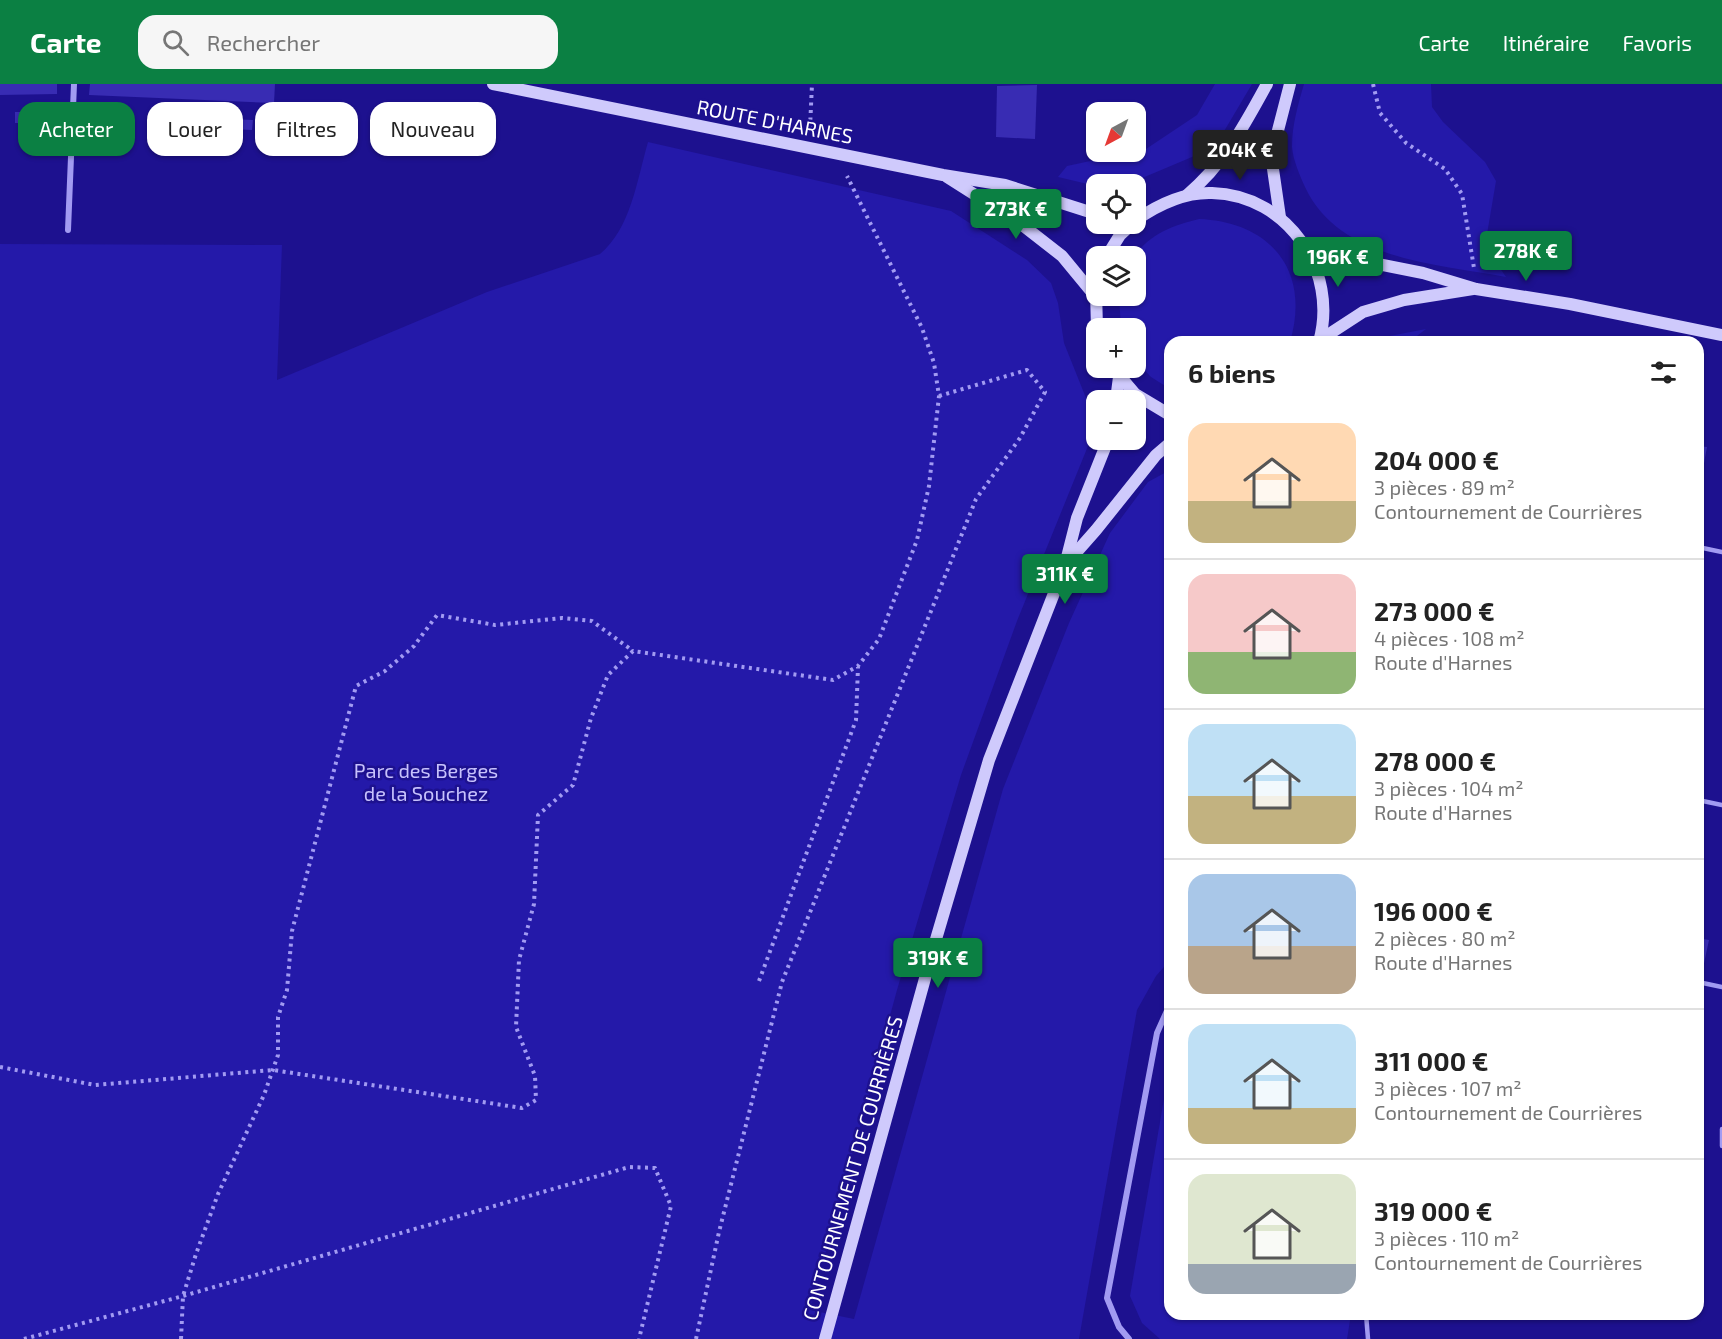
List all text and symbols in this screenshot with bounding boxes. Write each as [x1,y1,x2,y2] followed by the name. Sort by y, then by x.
[138,15,558,69] search box
[30,25,102,59] text: Carte
[159,26,192,59] icon: search
[207,29,320,55] text: Rechercher
[1418,30,1470,55] text: Carte
[1503,30,1589,55] text: Itinéraire
[1622,30,1692,55] text: Favoris
[695,94,855,148] street label: ROUTE D'HARNES
[18,102,135,156] chip: Acheter
[147,102,243,156] chip: Louer
[255,102,358,156] chip: Filtres
[370,102,496,156] chip: Nouveau
[1086,102,1146,162] north arrow
[1086,102,1146,450] map controls
[1191,130,1289,181] pin: 204K €
[1207,137,1273,161] text: 204K €
[1086,174,1146,234] button: locate
[967,189,1065,240] pin: 273K €
[984,196,1048,220] text: 273K €
[1477,231,1575,282] pin: 278K €
[1289,237,1387,288] pin: 196K €
[1494,238,1558,262] text: 278K €
[1307,244,1369,268] text: 196K €
[1086,246,1146,306] button: layers
[1086,318,1146,378] button: +
[1647,356,1680,389] icon: filters
[1188,357,1276,388] text: 6 biens
[1086,390,1146,450] button: −
[1374,444,1499,475] text: 204 000 €
[1236,447,1308,519] icon: home
[1374,475,1515,499] text: 3 pièces · 89 m²
[1374,499,1642,523] text: Contournement de Courrières
[1016,554,1114,605] pin: 311K €
[1036,561,1094,585] text: 311K €
[1374,595,1495,626] text: 273 000 €
[1236,598,1308,670] icon: home
[1374,626,1525,650] text: 4 pièces · 108 m²
[1374,650,1512,674] text: Route d'Harnes
[1374,745,1496,776] text: 278 000 €
[1236,748,1308,820] icon: home
[354,758,498,805] park label: Parc des Berges de la Souchez
[1374,776,1524,800] text: 3 pièces · 104 m²
[1374,800,1512,824] text: Route d'Harnes
[1374,895,1493,926] text: 196 000 €
[1236,898,1308,970] icon: home
[1374,926,1516,950] text: 2 pièces · 80 m²
[889,938,987,989] pin: 319K €
[907,945,969,969] text: 319K €
[1374,950,1512,974] text: Route d'Harnes
[797,1013,907,1323] street label: CONTOURNEMENT DE COURRIÈRES
[1374,1045,1488,1076] text: 311 000 €
[1236,1048,1308,1120] icon: home
[1374,1076,1522,1100] text: 3 pièces · 107 m²
[1374,1100,1642,1124] text: Contournement de Courrières
[1374,1195,1492,1226] text: 319 000 €
[1236,1198,1308,1270] icon: home
[1374,1226,1519,1250] text: 3 pièces · 110 m²
[1374,1250,1642,1274] text: Contournement de Courrières

